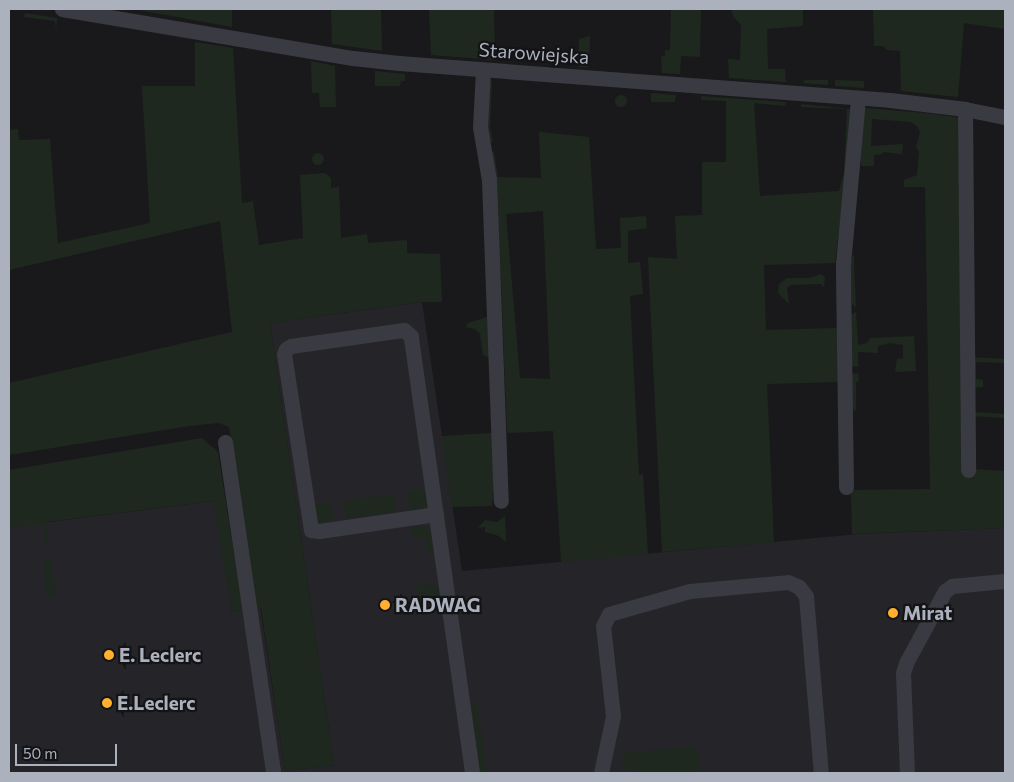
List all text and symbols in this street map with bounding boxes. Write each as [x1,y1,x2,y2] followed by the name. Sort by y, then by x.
[478,38,590,68] street label: Starowiejska
[395,594,481,616] place label: RADWAG
[379,599,391,611] marker: RADWAG
[903,602,952,624] place label: Mirat
[887,607,899,619] marker: Mirat
[119,644,201,666] place label: E. Leclerc
[103,649,115,661] marker: E. Leclerc
[117,692,196,714] place label: E.Leclerc
[101,697,113,709] marker: E.Leclerc
[18,734,120,766] scale bar
[23,744,57,762] text: 50 m

